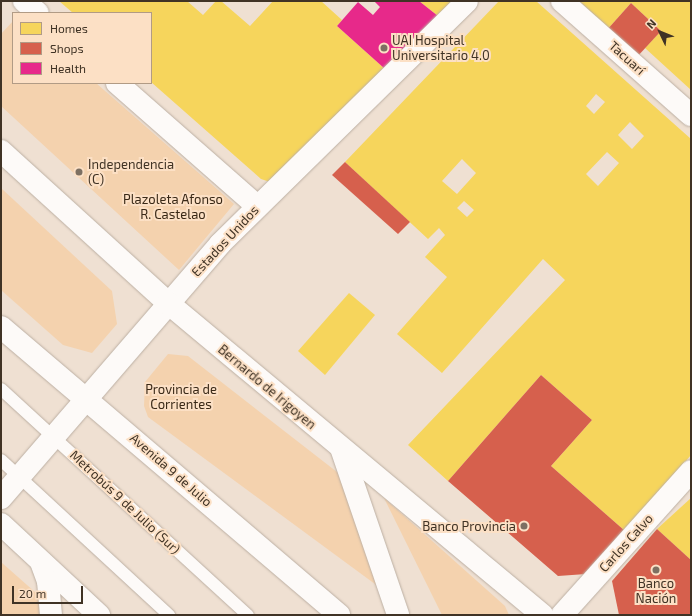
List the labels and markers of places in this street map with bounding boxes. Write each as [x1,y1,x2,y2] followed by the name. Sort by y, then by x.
[392,33,490,64] place label: UAI Hospital Universitario 4.0
[379,43,389,53] marker: UAI Hospital Universitario 4.0
[88,157,174,188] place label: Independencia (C)
[73,166,85,178] marker: Independencia (C)
[422,518,516,534] place label: Banco Provincia
[519,521,529,531] marker: Banco Provincia
[651,565,661,575] marker: Banco Nación
[636,576,676,607] place label: Banco Nación

